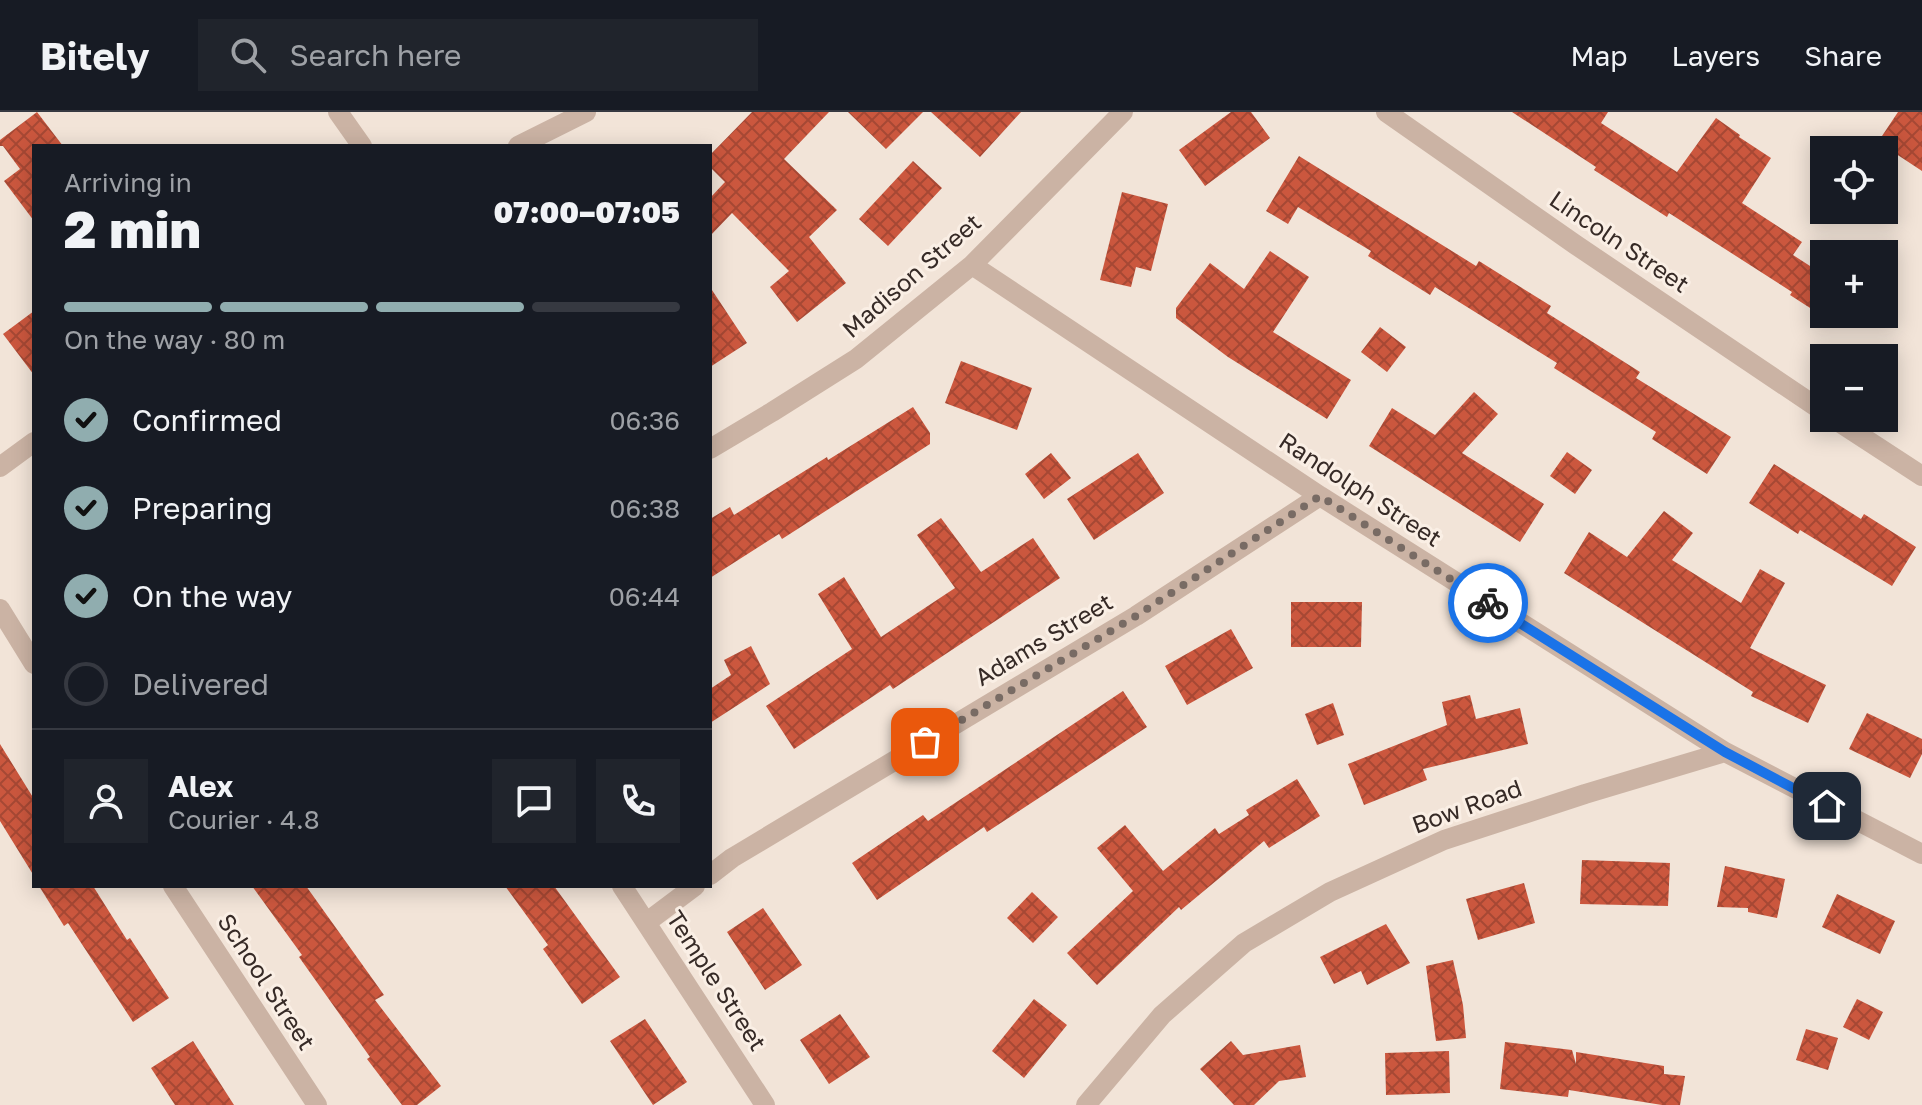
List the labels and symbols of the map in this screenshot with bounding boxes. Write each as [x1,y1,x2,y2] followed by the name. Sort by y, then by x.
[1545,183,1695,298] street label: Lincoln Street
[836,207,986,343] street label: Madison Street
[1274,425,1447,552] street label: Randolph Street
[1448,563,1528,643] courier
[969,586,1117,691] street label: Adams Street
[891,708,959,776] pin
[1408,772,1525,839] street label: Bow Road
[1793,772,1861,840] pin
[661,905,773,1056] street label: Temple Street
[212,908,322,1055] street label: School Street

